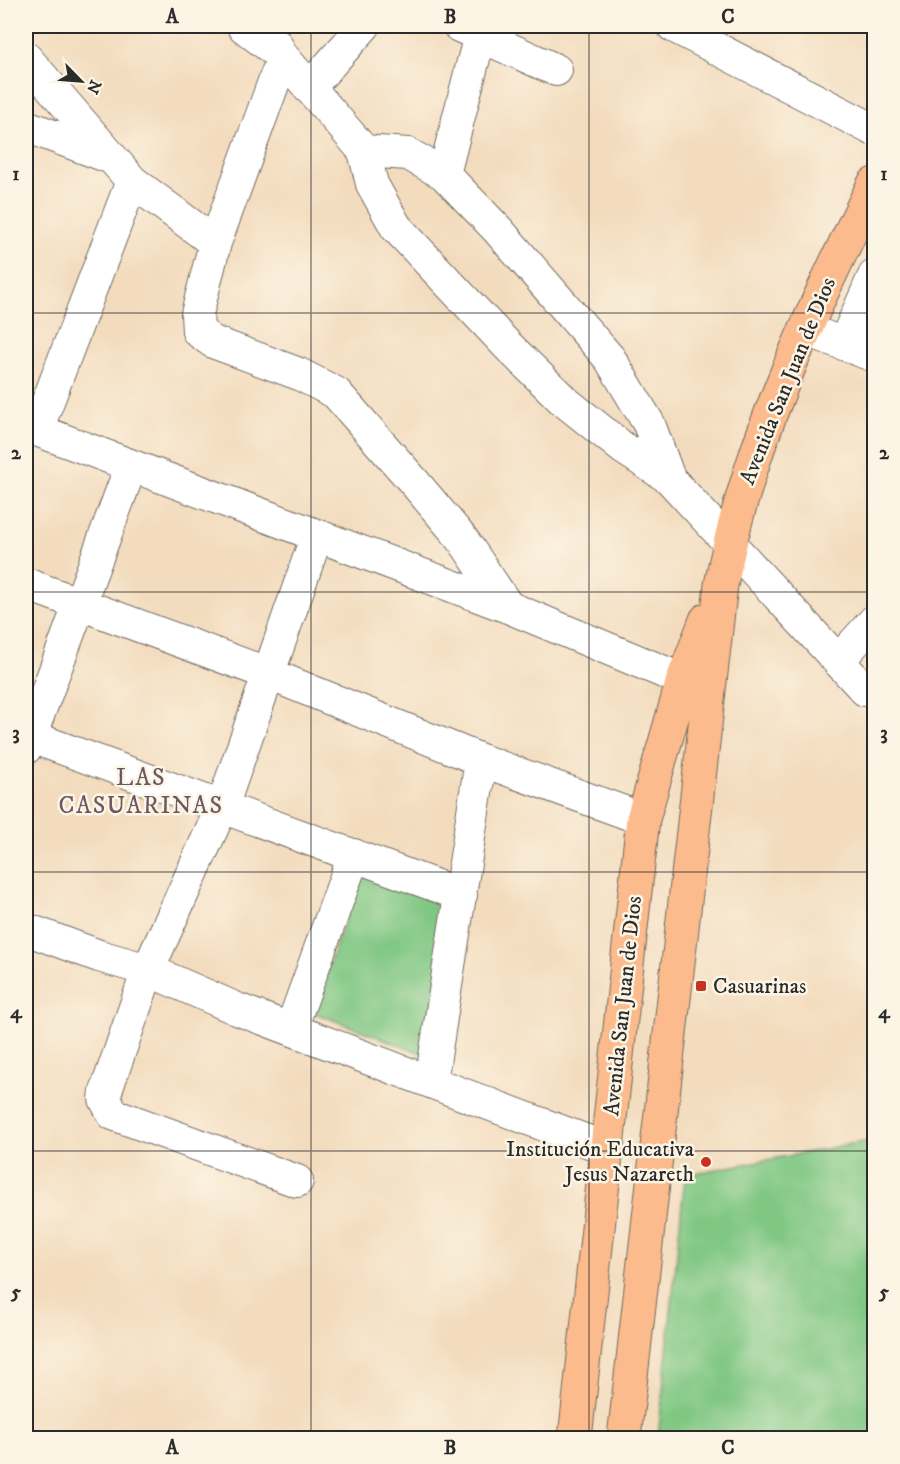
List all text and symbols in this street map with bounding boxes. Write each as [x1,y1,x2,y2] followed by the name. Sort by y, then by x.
[165,5,180,30] text: A
[444,5,456,30] text: B
[721,5,735,30] text: C
[51,51,111,111] north arrow
[82,77,106,97] text: N
[12,162,20,187] text: 1
[880,162,888,187] text: 1
[734,273,842,489] street label: Avenida San Juan de Dios
[11,441,22,466] text: 2
[879,441,890,466] text: 2
[12,721,20,746] text: 3
[880,721,888,746] text: 3
[59,763,223,821] district label: LAS CASUARINAS
[598,895,648,1117] street label: Avenida San Juan de Dios
[713,973,806,1000] place label: Casuarinas
[694,979,708,993] marker: Casuarinas
[10,1000,23,1025] text: 4
[878,1000,891,1025] text: 4
[506,1136,695,1188] place label: Institución Educativa Jesus Nazareth
[699,1155,713,1169] marker: Institución Educativa Jesus Nazareth
[10,1280,21,1305] text: 5
[878,1280,889,1305] text: 5
[165,1436,180,1461] text: A
[444,1436,456,1461] text: B
[721,1436,735,1461] text: C

